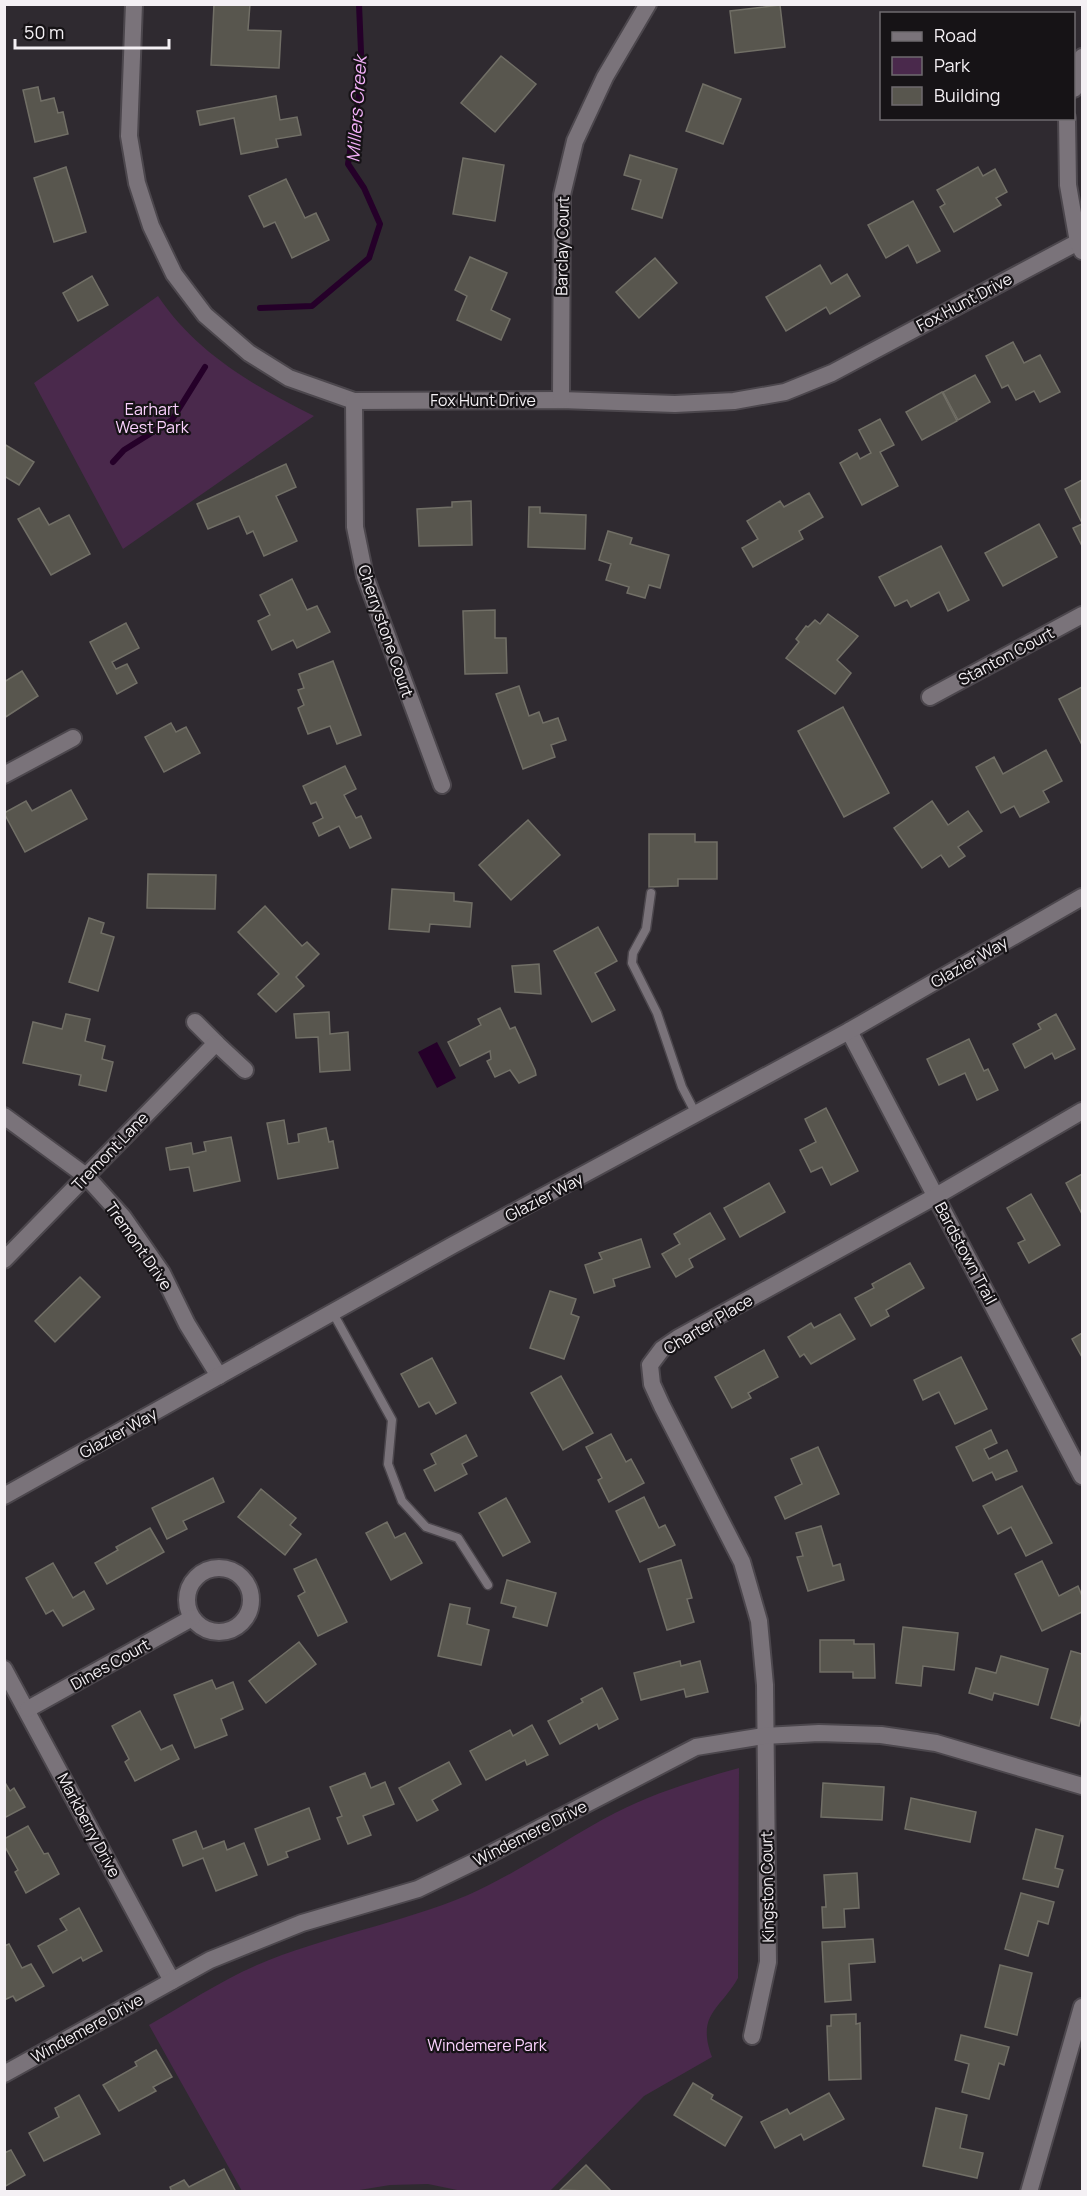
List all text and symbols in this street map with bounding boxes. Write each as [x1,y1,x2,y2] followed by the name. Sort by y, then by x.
[15,12,170,50] scale bar
[880,12,1075,120] legend
[24,20,64,44] text: 50 m
[934,23,977,47] text: Road
[340,52,372,163] water label: Millers Creek
[934,53,971,77] text: Park
[934,83,1000,107] text: Building
[550,196,574,296] street label: Barclay Court
[912,267,1016,337] street label: Fox Hunt Drive
[430,389,536,411] street label: Fox Hunt Drive
[115,398,190,438] park label: Earhart West Park
[353,562,419,700] street label: Cherrystone Court
[954,622,1058,690] street label: Stanton Court
[926,931,1012,993] street label: Glazier Way
[67,1107,153,1195] street label: Tremont Lane
[501,1167,587,1227] street label: Glazier Way
[100,1198,178,1294] street label: Tremont Drive
[930,1198,1002,1308] street label: Bardstown Trail
[659,1289,757,1359] street label: Charter Place
[75,1402,161,1463] street label: Glazier Way
[66,1633,154,1695] street label: Dines Court
[52,1769,126,1881] street label: Markberry Drive
[469,1795,591,1871] street label: Windemere Drive
[755,1831,779,1943] street label: Kingston Court
[27,1988,147,2068] street label: Windemere Drive
[427,2034,548,2056] park label: Windemere Park

